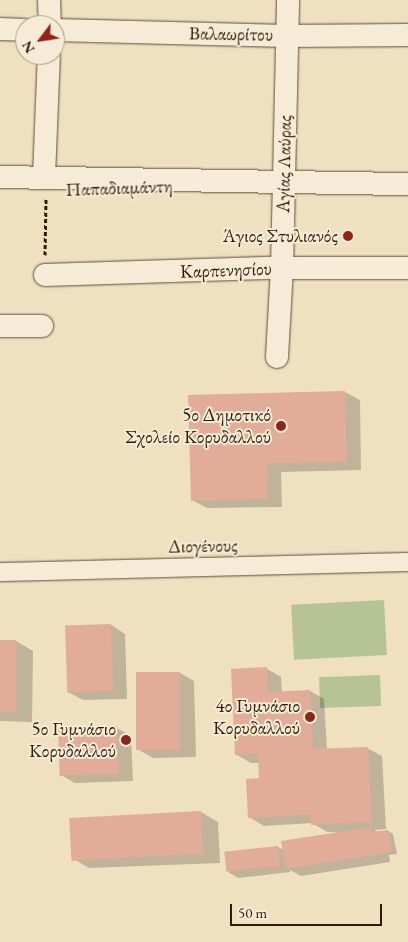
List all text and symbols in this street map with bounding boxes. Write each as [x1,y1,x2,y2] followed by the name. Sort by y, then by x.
[15,15,65,65] north arrow
[189,22,273,46] street label: Βαλαωρίτου
[17,38,39,57] text: N
[272,115,296,213] street label: Αγίας Λαύρας
[65,175,173,201] street label: Παπαδιαμάντη
[223,225,338,247] place label: Άγιος Στυλιανός
[342,230,354,242] marker: Άγιος Στυλιανός
[180,257,272,283] street label: Καρπενησίου
[125,404,271,448] place label: 5ο Δημοτικό Σχολείο Κορυδαλλού
[275,420,287,432] marker: 5ο Δημοτικό Σχολείο Κορυδαλλού
[168,534,238,558] street label: Διογένους
[213,695,300,739] place label: 4ο Γυμνάσιο Κορυδαλλού
[304,711,316,723] marker: 4ο Γυμνάσιο Κορυδαλλού
[29,718,116,762] place label: 5ο Γυμνάσιο Κορυδαλλού
[120,734,132,746] marker: 5ο Γυμνάσιο Κορυδαλλού
[233,894,386,926] scale bar
[238,903,267,922] text: 50 m

